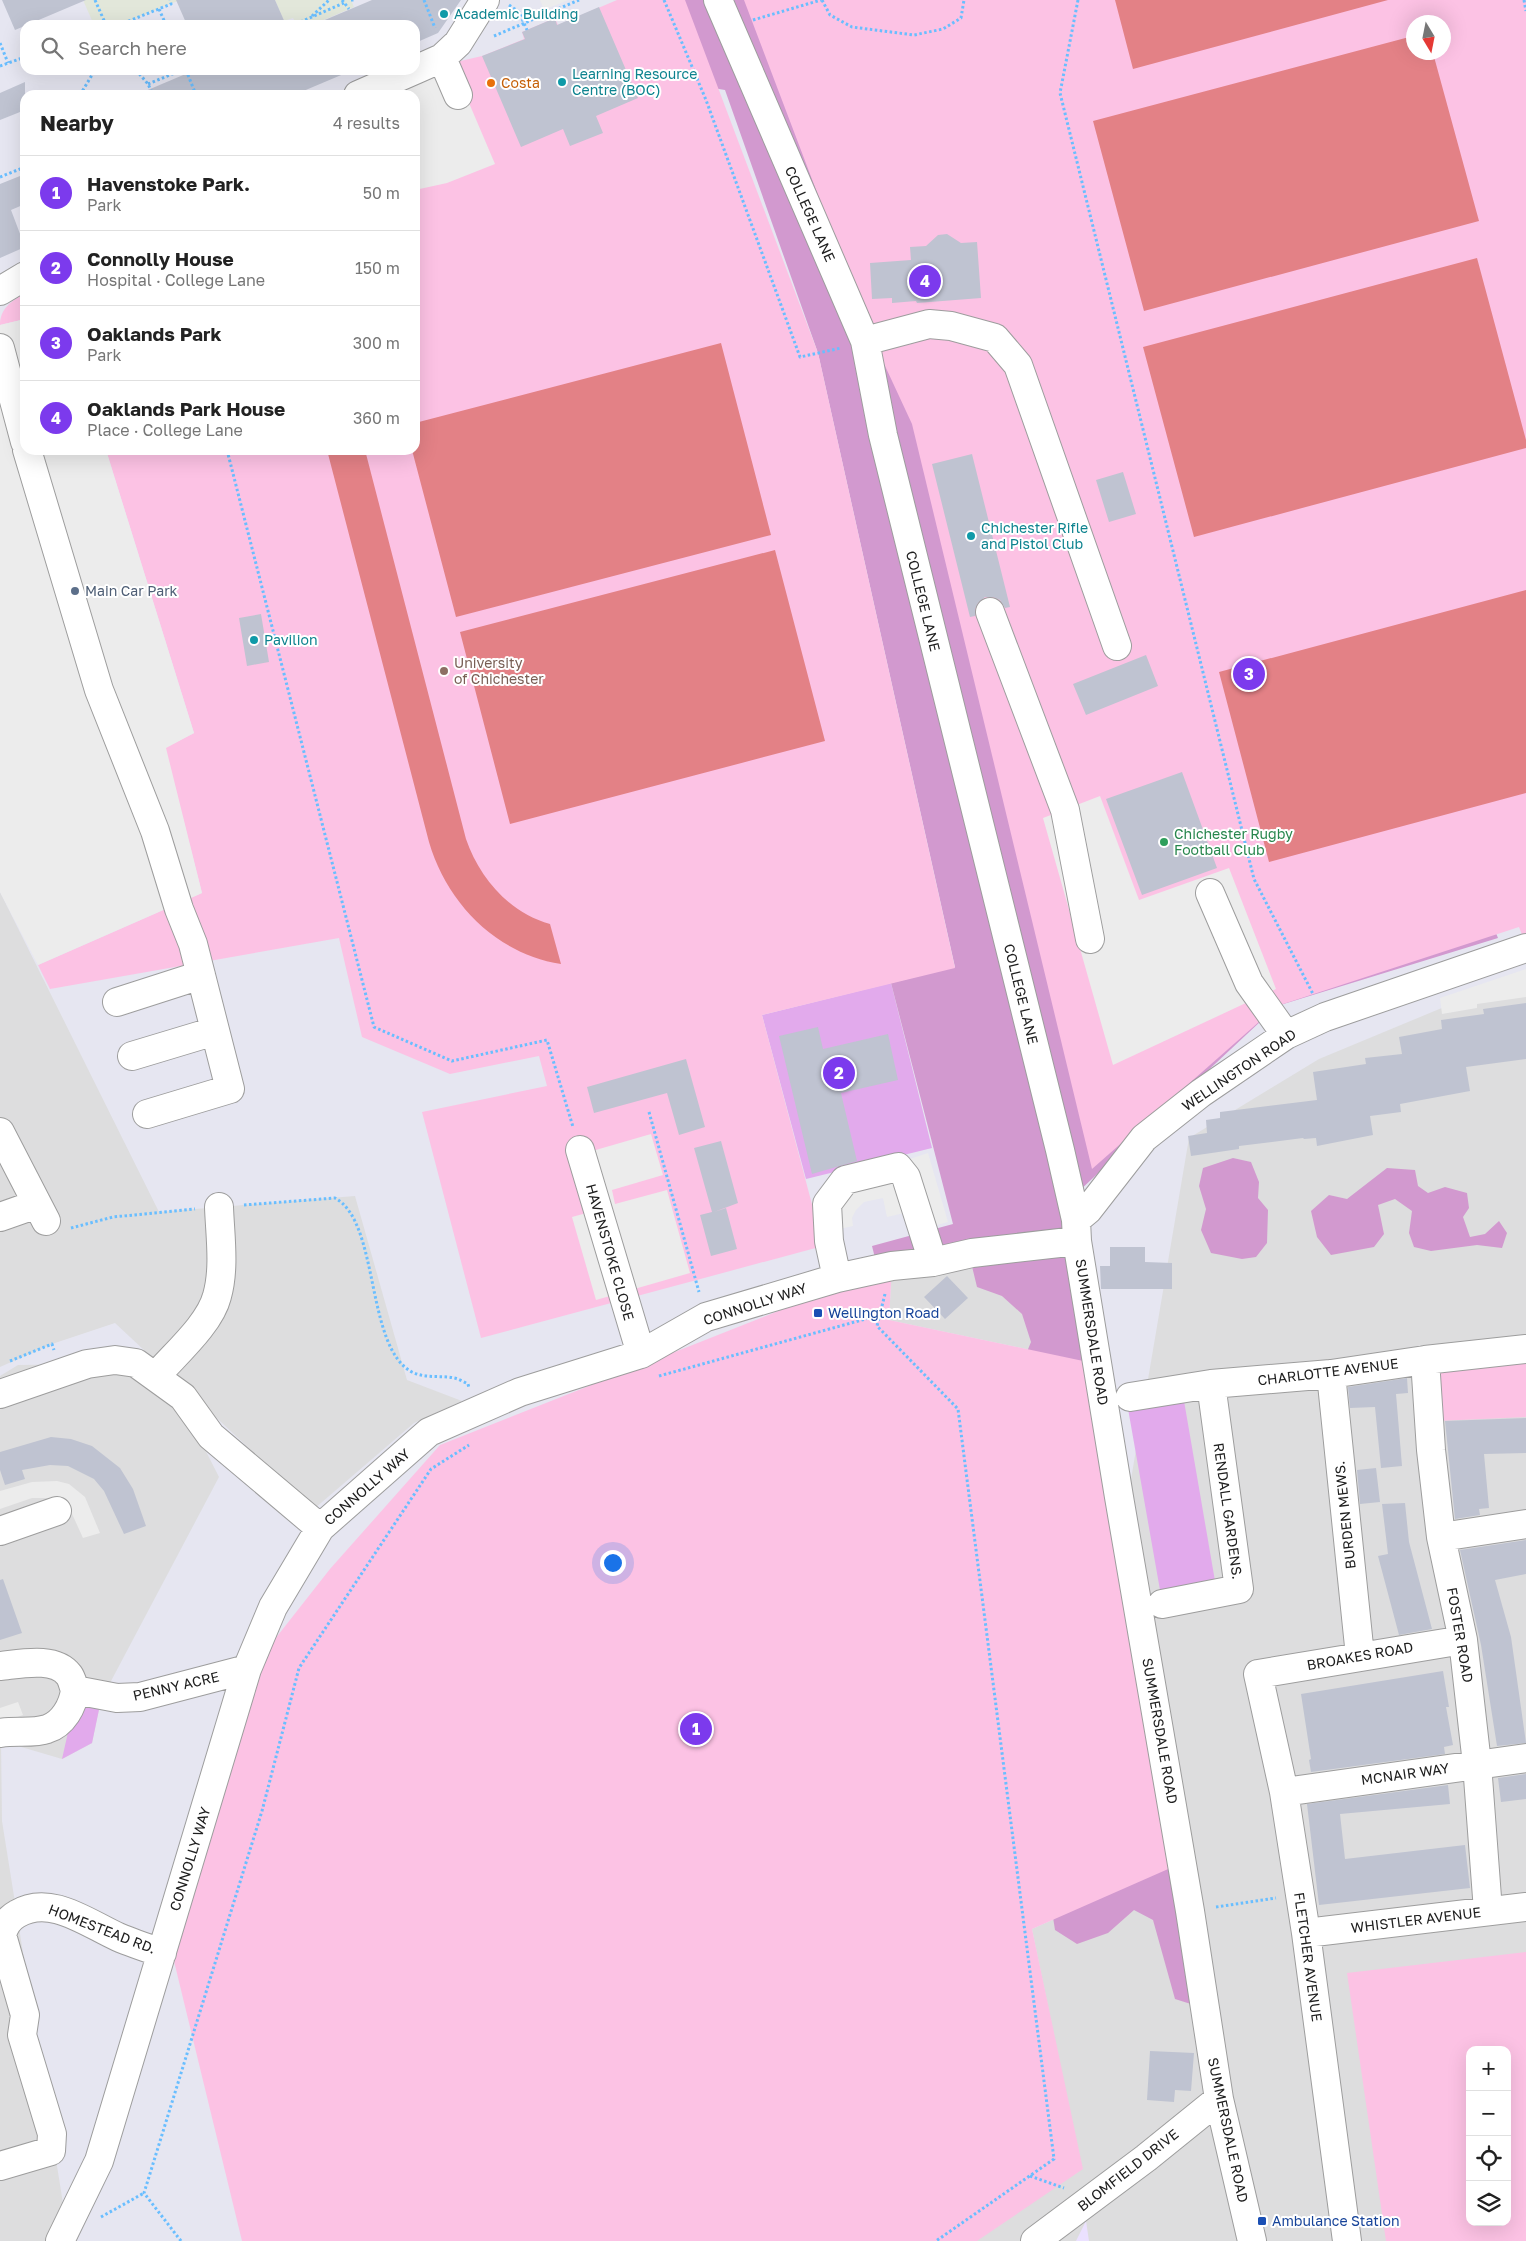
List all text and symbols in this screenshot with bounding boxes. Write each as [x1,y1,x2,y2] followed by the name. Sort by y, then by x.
[454,5,578,22] place label: Academic Building
[438,8,450,20] marker: Academic Building
[1406,15,1451,60] north arrow
[20,20,420,75] search box
[38,34,66,62] icon: search
[78,36,187,59] text: Search here
[572,65,697,98] place label: Learning Resource Centre (BOC)
[501,74,540,91] place label: Costa
[556,76,568,88] marker: Learning Resource Centre (BOC)
[485,77,497,89] marker: Costa
[40,110,114,136] text: Nearby
[333,113,400,133] text: 4 results
[782,163,839,264] street label: COLLEGE LANE
[87,172,250,195] text: Havenstoke Park.
[52,183,60,203] text: 1
[363,183,400,203] text: 50 m
[87,195,122,215] text: Park
[87,247,234,270] text: Connolly House
[51,258,61,278] text: 2
[355,258,400,278] text: 150 m
[909,262,941,300] pin: 4
[87,270,265,290] text: Hospital · College Lane
[87,322,222,345] text: Oaklands Park
[51,333,61,353] text: 3
[353,333,400,353] text: 300 m
[87,345,122,365] text: Park
[87,397,285,420] text: Oaklands Park House
[51,408,61,428] text: 4
[353,408,400,428] text: 360 m
[87,420,243,440] text: Place · College Lane
[981,519,1088,552] place label: Chichester Rifle and Pistol Club
[965,530,977,542] marker: Chichester Rifle and Pistol Club
[903,549,944,653] street label: COLLEGE LANE
[85,582,178,599] place label: Main Car Park
[69,585,81,597] marker: Main Car Park
[264,631,318,648] place label: Pavilion
[248,634,260,646] marker: Pavilion
[454,654,544,687] place label: University of Chichester
[1233,655,1265,693] pin: 3
[438,665,450,677] marker: University of Chichester
[1174,825,1293,858] place label: Chichester Rugby Football Club
[1158,836,1170,848] marker: Chichester Rugby Football Club
[1001,942,1042,1046] street label: COLLEGE LANE
[1178,1025,1299,1114] street label: WELLINGTON ROAD
[823,1054,855,1092] pin: 2
[583,1182,638,1322] street label: HAVENSTOKE CLOSE
[1073,1258,1112,1406] street label: SUMMERSDALE ROAD
[701,1279,809,1328] street label: CONNOLLY WAY
[828,1304,939,1321] place label: Wellington Road
[812,1307,824,1319] marker: Wellington Road
[1256,1354,1399,1389] street label: CHARLOTTE AVENUE
[1211,1442,1246,1580] street label: RENDALL GARDENS.
[320,1445,413,1528] street label: CONNOLLY WAY
[1330,1460,1359,1570] street label: BURDEN MEWS.
[600,1550,626,1576] your location
[1444,1586,1477,1684] street label: FOSTER ROAD
[1305,1638,1414,1673] street label: BROAKES ROAD
[1139,1657,1182,1805] street label: SUMMERSDALE ROAD
[131,1667,221,1704] street label: PENNY ACRE
[680,1710,712,1748] pin: 1
[1360,1759,1450,1788] street label: MCNAIR WAY
[166,1805,213,1913] street label: CONNOLLY WAY
[1291,1891,1326,2023] street label: FLETCHER AVENUE
[46,1900,158,1957] street label: HOMESTEAD RD.
[1350,1903,1482,1936] street label: WHISTLER AVENUE
[1466,2046,1511,2226] map controls
[1466,2046,1511,2091] button: +
[1205,2056,1252,2204] street label: SUMMERSDALE ROAD
[1466,2091,1511,2136] button: −
[1074,2125,1182,2214] street label: BLOMFIELD DRIVE
[1466,2136,1511,2181] button: locate
[1466,2181,1511,2226] button: layers
[1272,2212,1400,2229] place label: Ambulance Station
[1256,2215,1268,2227] marker: Ambulance Station

